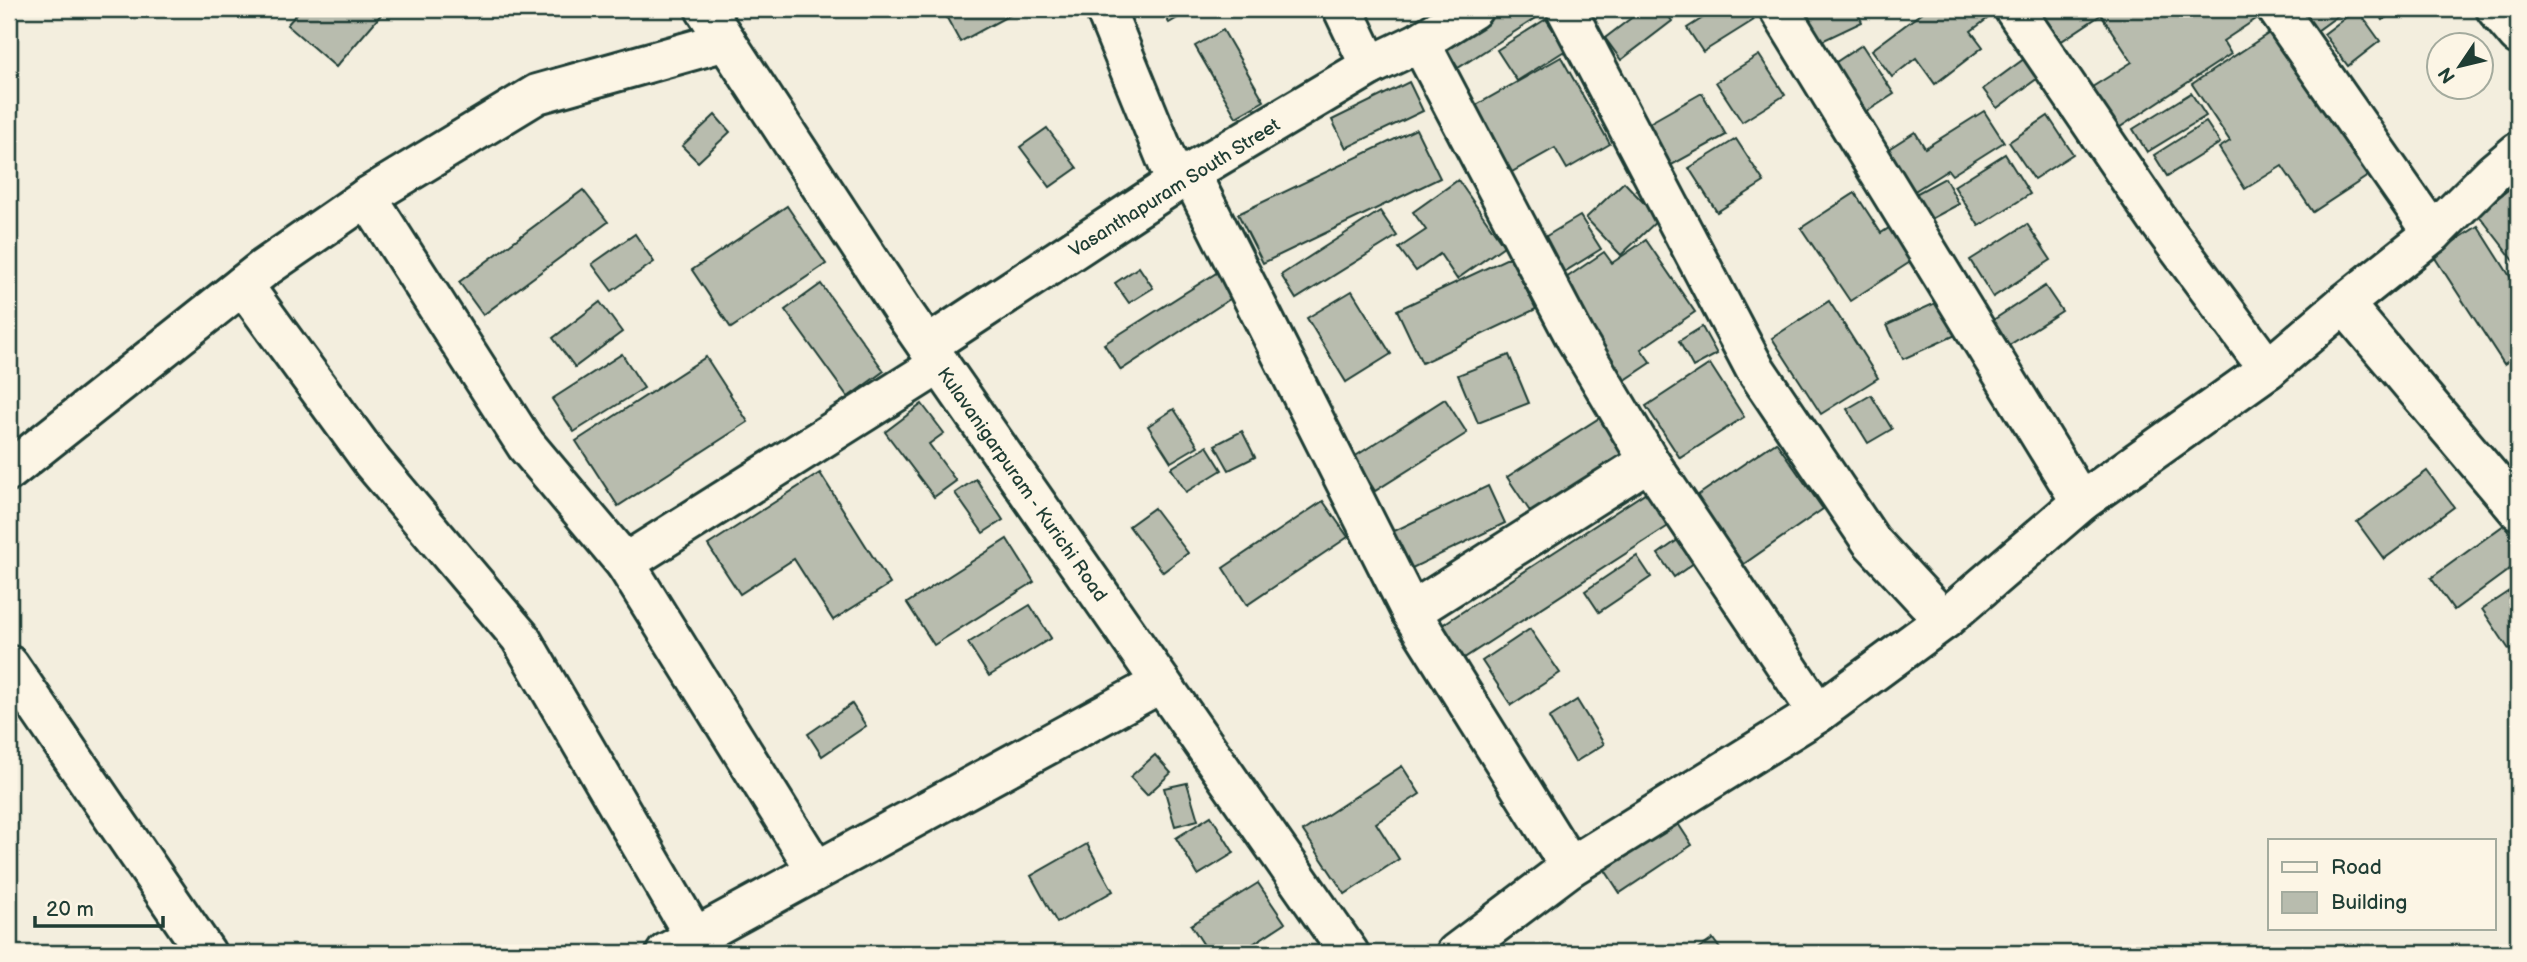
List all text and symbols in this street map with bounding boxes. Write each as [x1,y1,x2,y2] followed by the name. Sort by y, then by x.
[2426,32,2496,102] north arrow
[2434,62,2461,87] text: N
[1065,114,1285,263] street label: Vasanthapuram South Street
[932,363,1112,606] street label: Kulavanigarpuram - Kurichi Road
[2268,839,2496,930] legend
[2331,855,2382,880] text: Road
[35,885,163,929] scale bar
[2331,890,2407,915] text: Building
[46,897,94,922] text: 20 m

